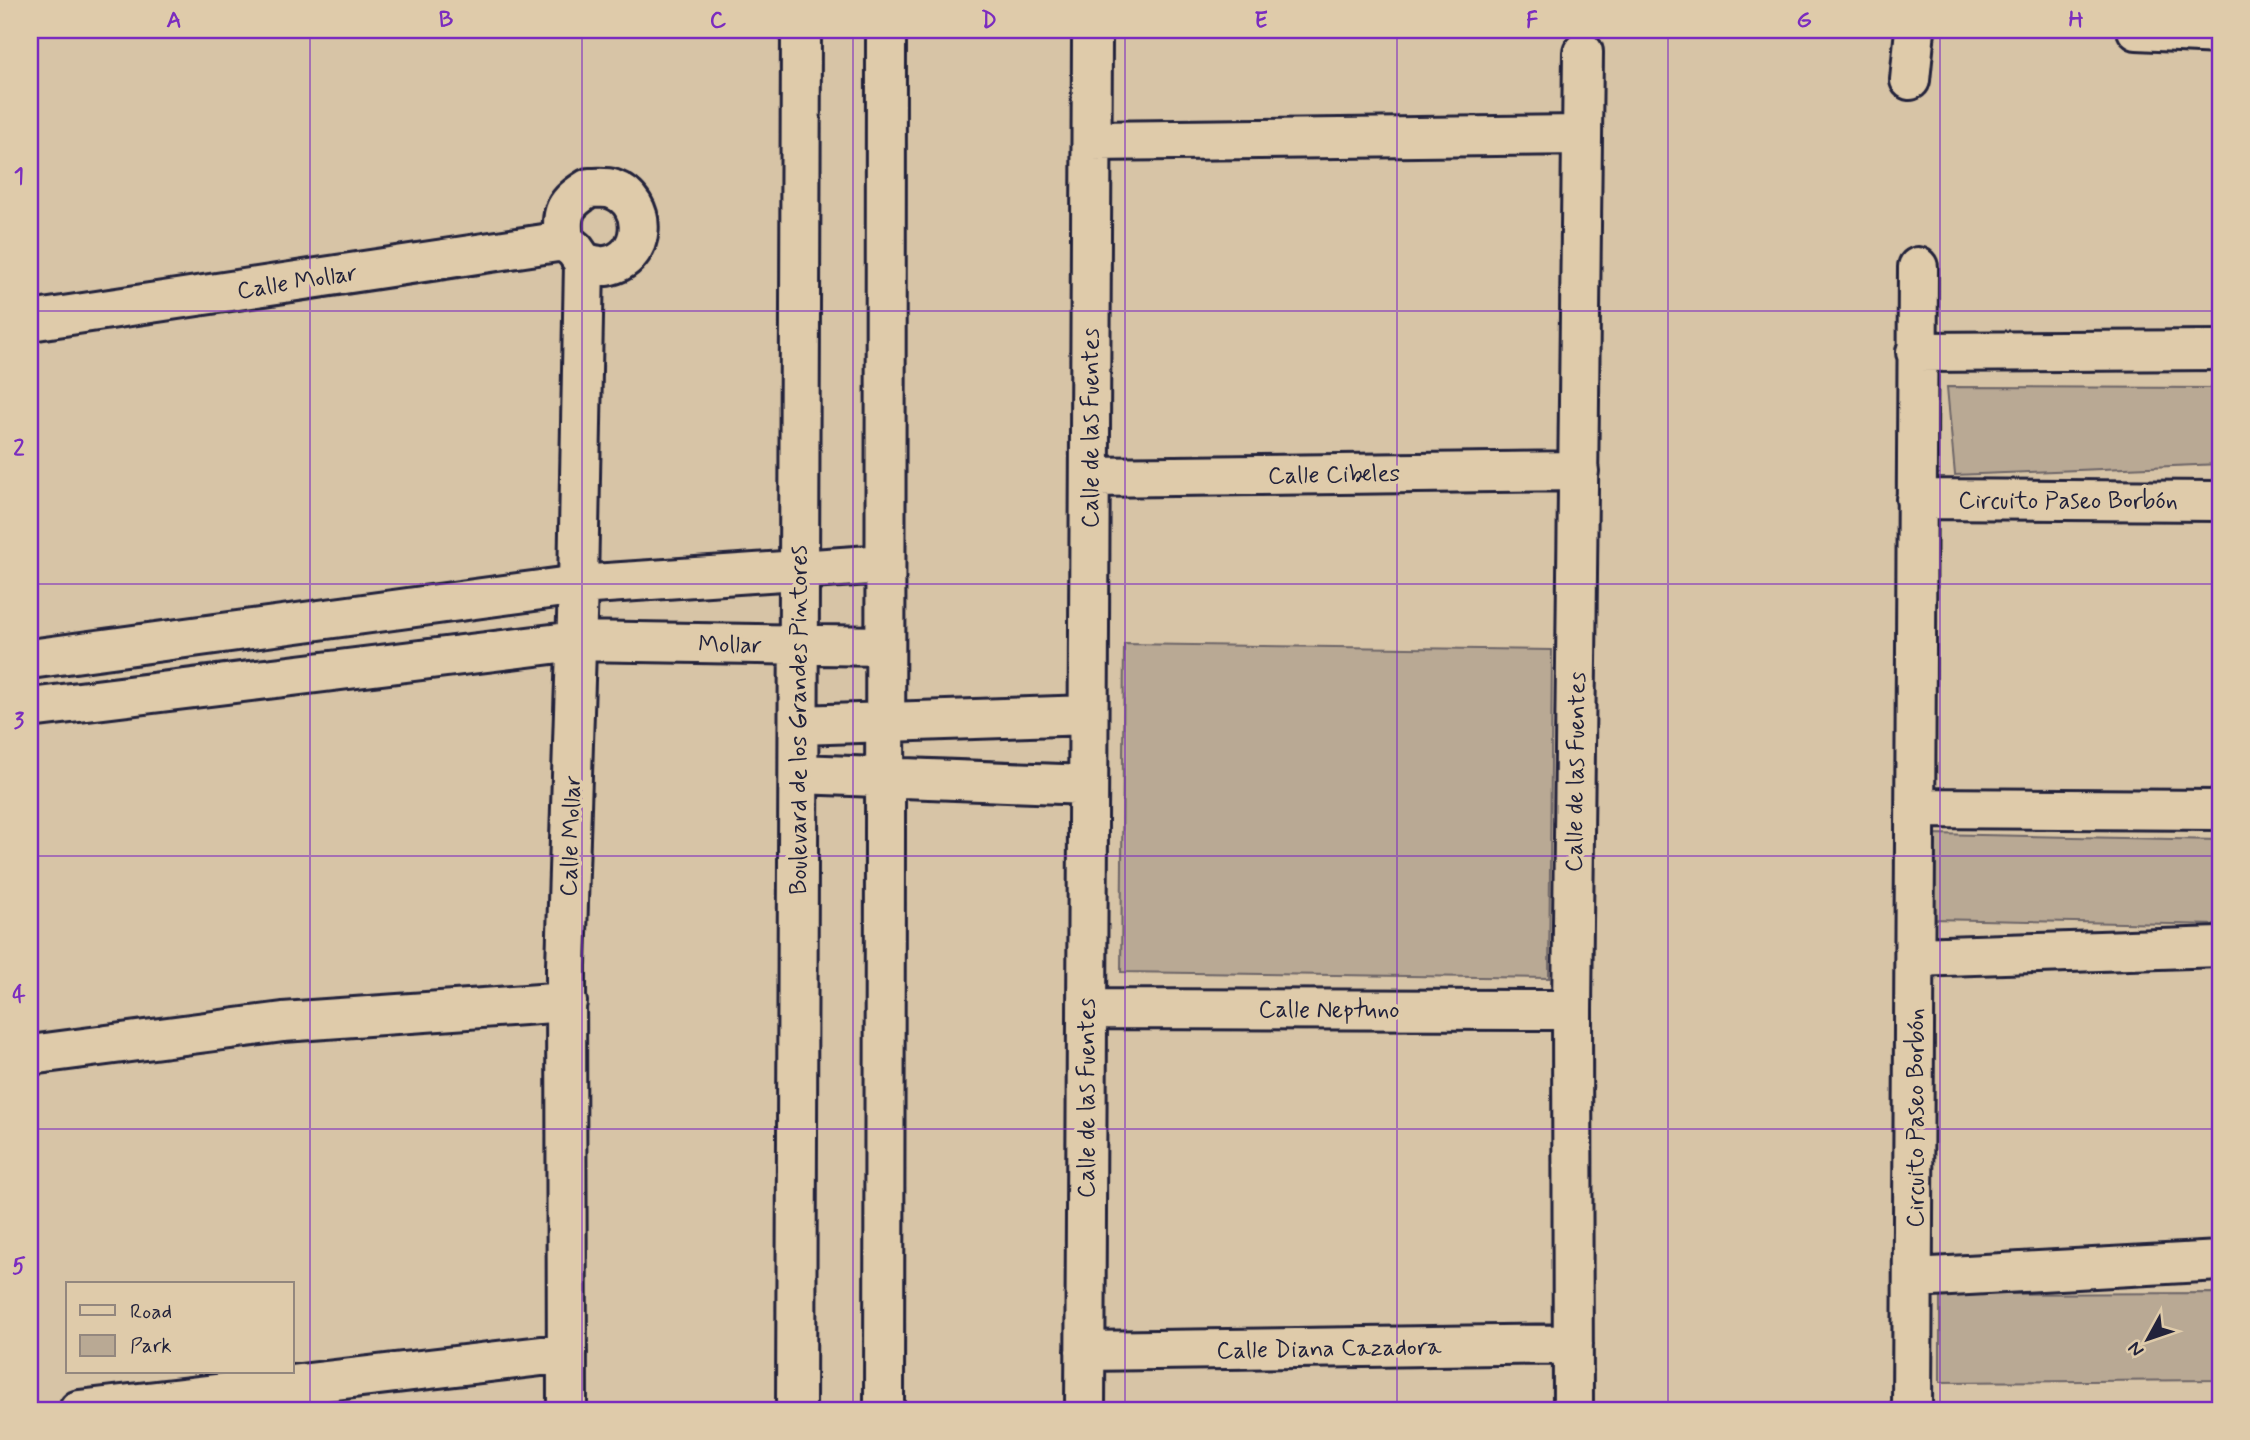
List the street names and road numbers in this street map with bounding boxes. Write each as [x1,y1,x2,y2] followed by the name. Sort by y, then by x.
[235,258,360,307] street label: Calle Mollar
[1076,327,1107,528] street label: Calle de las Fuentes
[1268,459,1401,492] street label: Calle Cibeles
[1958,486,2178,517] street label: Circuito Paseo Borbón
[784,545,815,895] street label: Boulevard de los Grandes Pintores
[698,629,762,662] street label: Mollar
[1559,671,1594,872] street label: Calle de las Fuentes
[554,775,589,897] street label: Calle Mollar
[1258,995,1400,1026] street label: Calle Neptuno
[1072,997,1103,1198] street label: Calle de las Fuentes
[1901,1008,1932,1228] street label: Circuito Paseo Borbón
[1216,1332,1442,1367] street label: Calle Diana Cazadora

